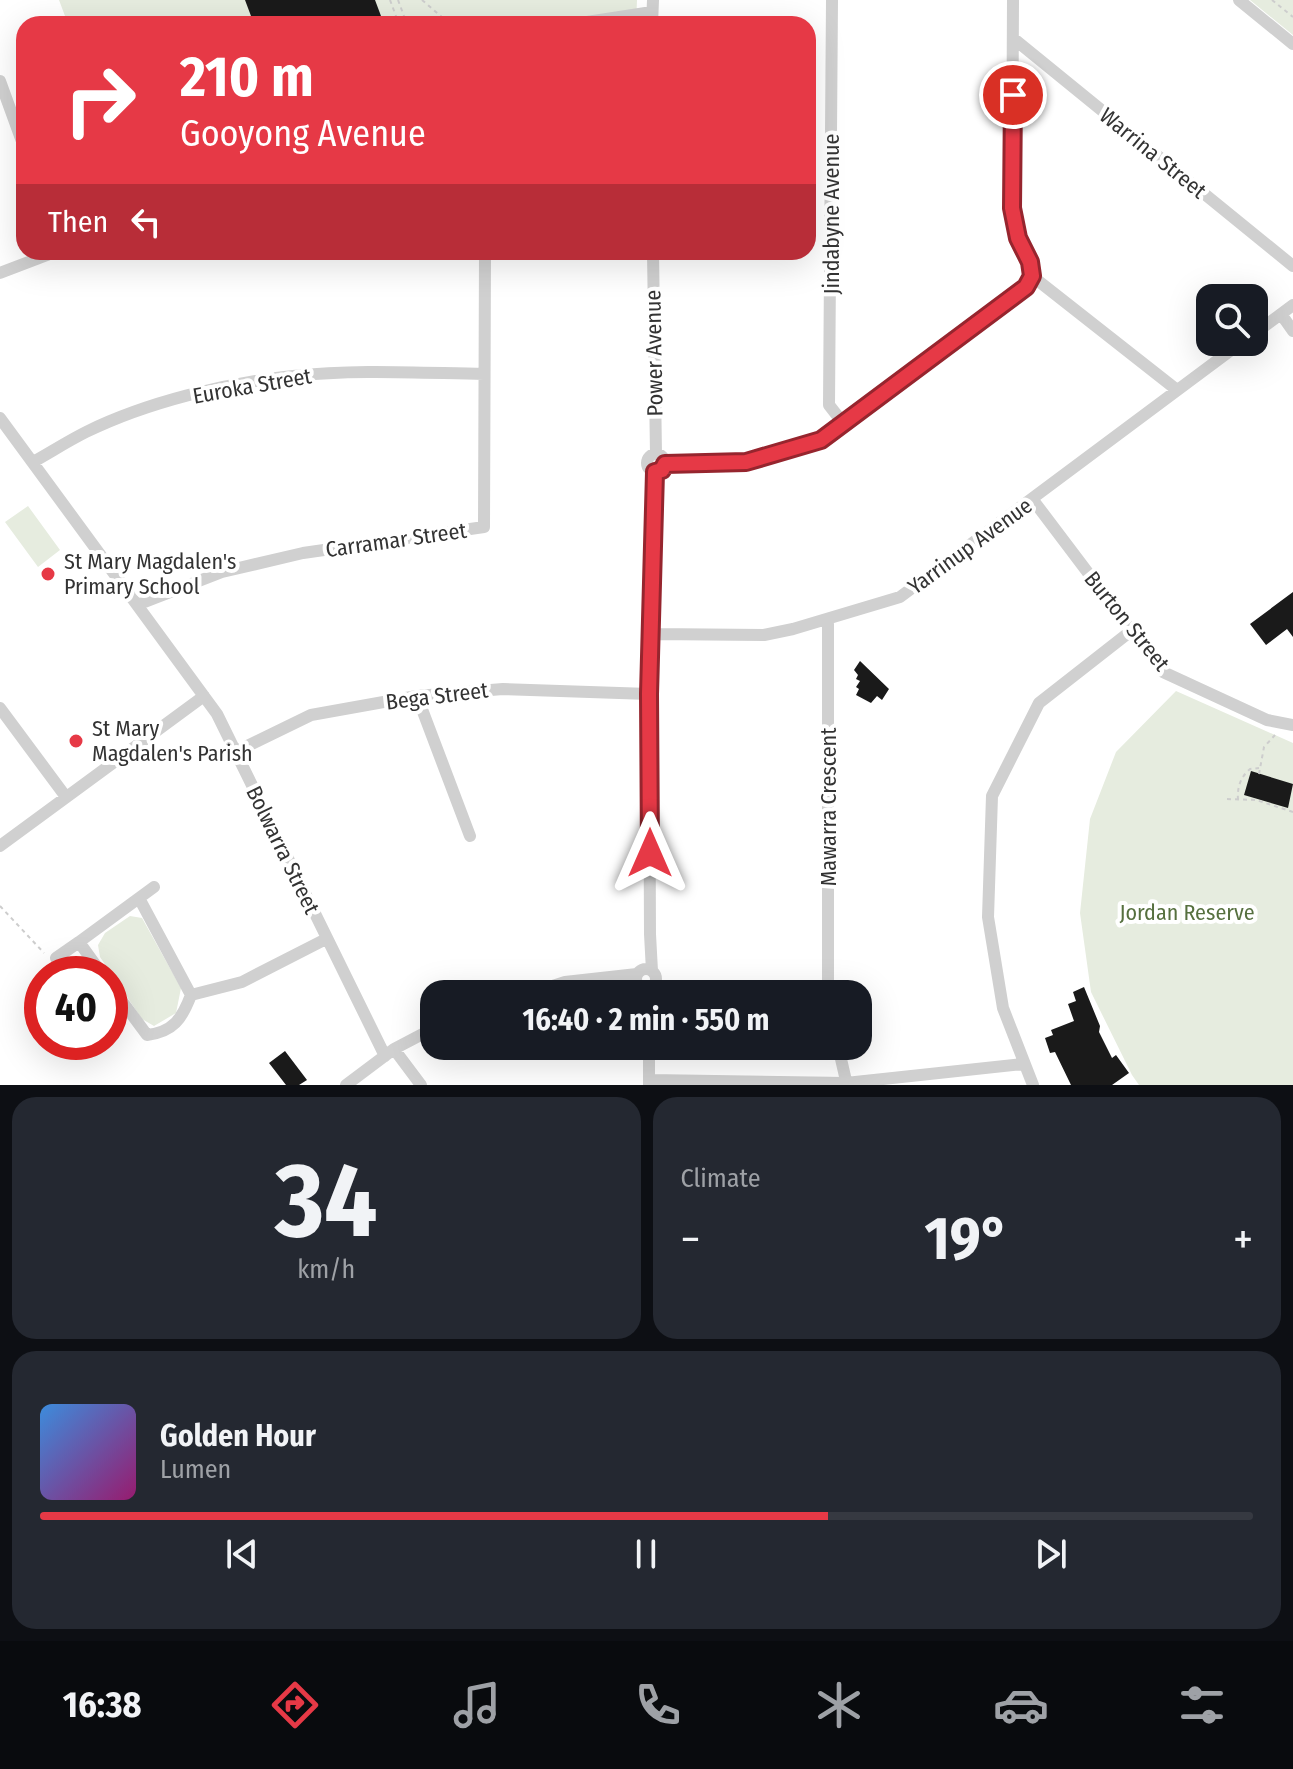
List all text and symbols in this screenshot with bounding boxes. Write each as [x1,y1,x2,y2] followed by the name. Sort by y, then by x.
[180,44,314,111] text: 210 m
[48,48,152,152] icon: right
[979,61,1047,129] pin
[991,73,1035,117] icon: arrive
[1094,102,1212,205] street label: Warrina Street
[180,112,426,156] text: Gooyong Avenue
[818,134,845,294] street label: Jindabyne Avenue
[124,200,168,244] icon: left
[48,204,108,240] text: Then
[1196,284,1268,356] map controls
[1196,284,1268,356] button: search
[639,289,669,417] street label: Power Avenue
[191,362,314,410] street label: Euroka Street
[903,492,1037,600] street label: Yarrinup Avenue
[324,517,469,563] street label: Carramar Street
[64,548,236,600] place label: St Mary Magdalen's Primary School
[39,565,57,583] marker: St Mary Magdalen's Primary School
[1079,566,1176,677] street label: Burton Street
[384,676,490,716] street label: Bega Street
[92,715,253,767] place label: St Mary Magdalen's Parish
[815,727,842,886] street label: Mawarra Crescent
[67,732,85,750] marker: St Mary Magdalen's Parish
[240,782,326,919] street label: Bolwarra Street
[608,811,692,895] position arrow
[1119,899,1255,926] park label: Jordan Reserve
[24,956,128,1060] speed limit sign: 40
[523,1002,769,1038] text: 16:40 · 2 min · 550 m
[275,1139,377,1264] text: 34
[681,1163,761,1194] text: Climate
[924,1203,1009,1275] text: 19°
[681,1213,700,1266] text: −
[1233,1213,1253,1266] text: +
[297,1254,355,1285] text: km/h
[160,1418,316,1454] text: Golden Hour
[160,1454,231,1485] text: Lumen
[220,1532,264,1576] icon: previous
[624,1532,668,1576] icon: pause
[1029,1532,1073,1576] icon: next
[267,1677,323,1733] icon: directions
[449,1677,505,1733] icon: music
[630,1677,686,1733] icon: phone
[811,1677,867,1733] icon: climate
[993,1677,1049,1733] icon: car
[1174,1677,1230,1733] icon: filters
[63,1683,142,1727] text: 16:38

